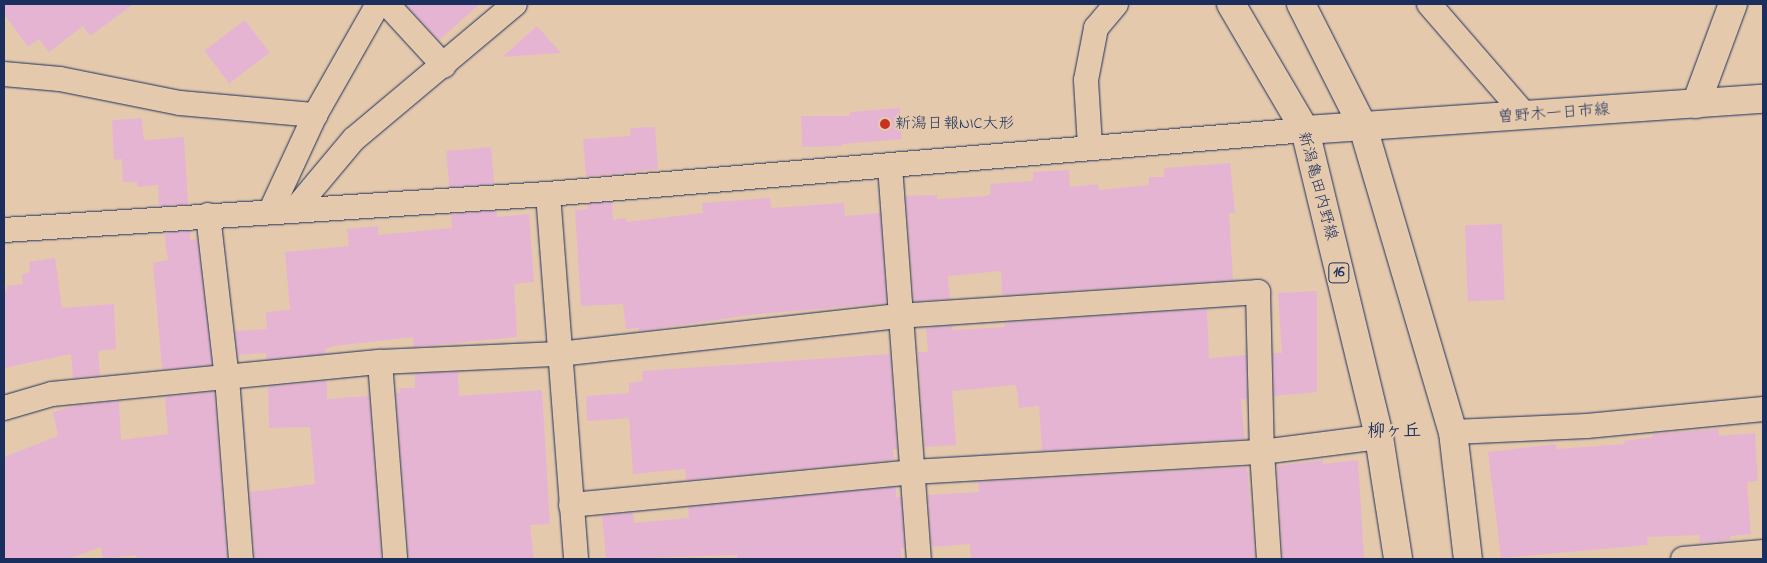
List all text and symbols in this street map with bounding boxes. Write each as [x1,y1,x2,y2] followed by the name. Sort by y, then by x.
[1497,101,1611,127] street label: 曽野木一日市線
[895,114,1014,134] place label: 新潟日報NIC大形
[879,118,891,130] marker: 新潟日報NIC大形
[1293,129,1341,243] street label: 新潟亀田内野線
[1328,260,1350,286] road number: 16
[1367,421,1421,443] district label: 柳ヶ丘

